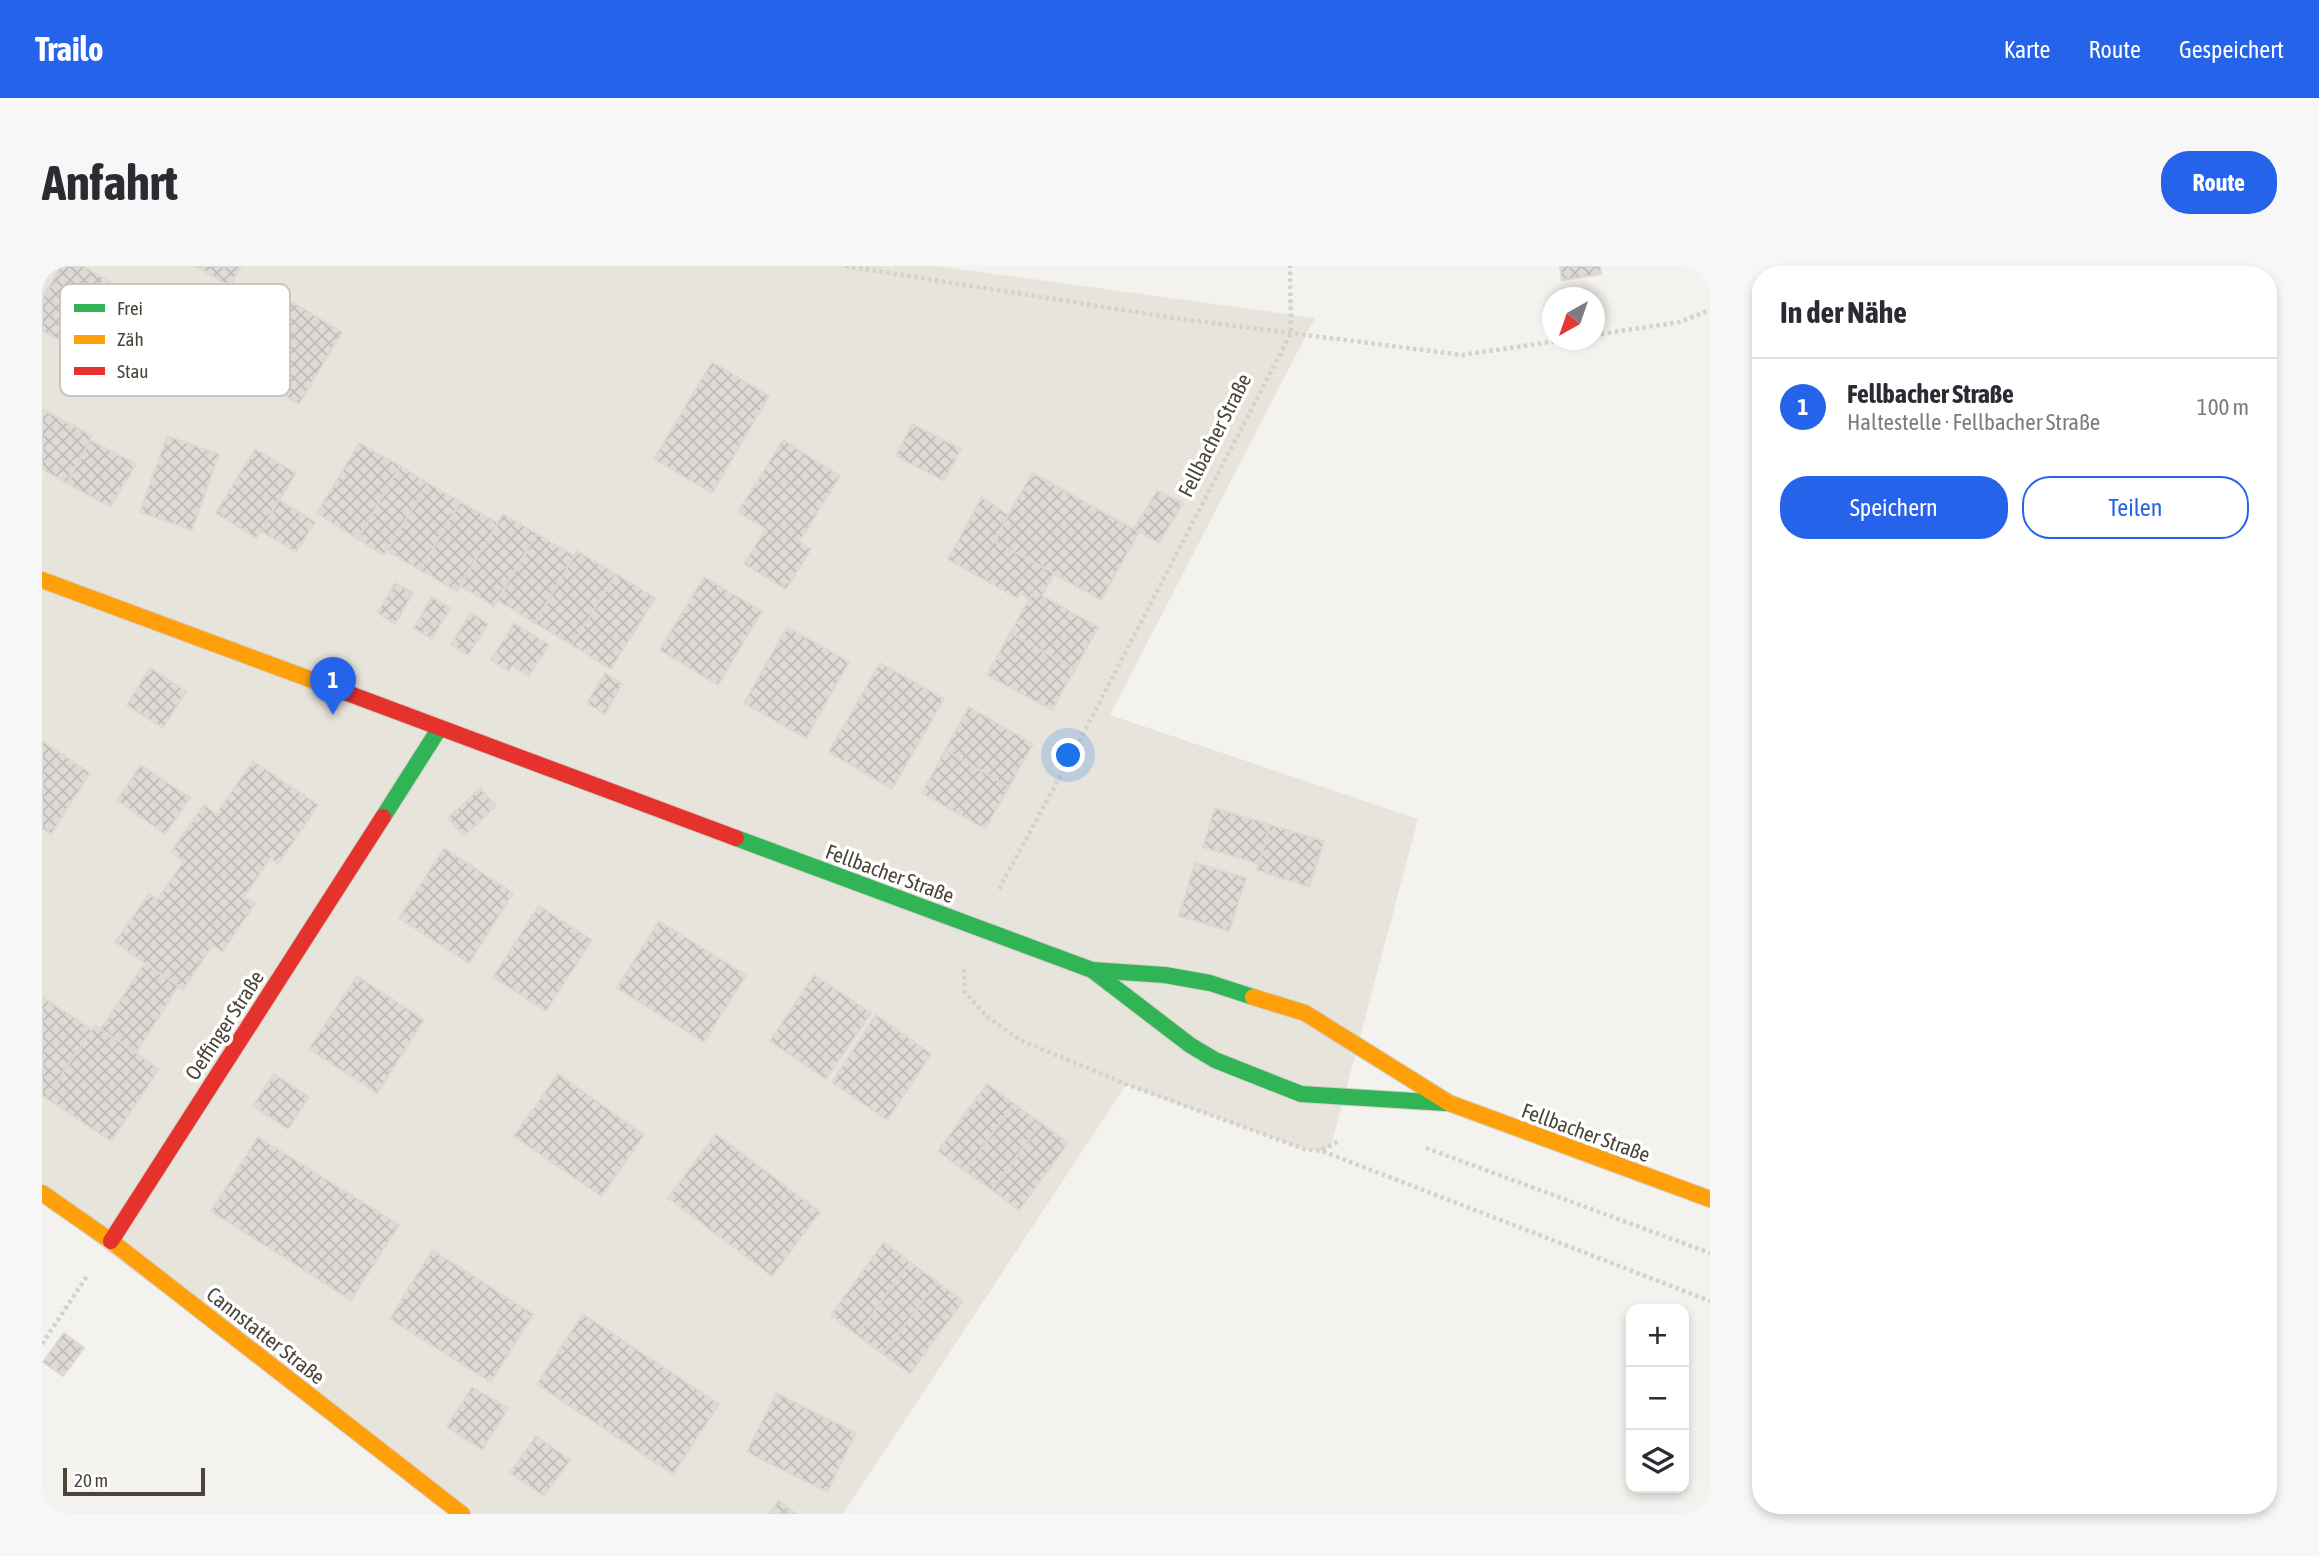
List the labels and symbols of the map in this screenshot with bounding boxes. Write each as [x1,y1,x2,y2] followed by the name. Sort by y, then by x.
[60,284,290,396] legend
[1542,287,1605,350] north arrow
[117,297,143,319] text: Frei
[117,328,144,350] text: Zäh
[117,360,148,382] text: Stau
[1173,369,1255,501] street label: Fellbacher Straße
[310,657,356,715] pin: 1
[1051,738,1085,772] your location
[823,839,957,907] street label: Fellbacher Straße
[180,966,268,1084] street label: Oeffinger Straße
[1519,1098,1653,1166] street label: Fellbacher Straße
[202,1281,330,1389] street label: Cannstatter Straße
[63,1465,205,1497] scale bar

